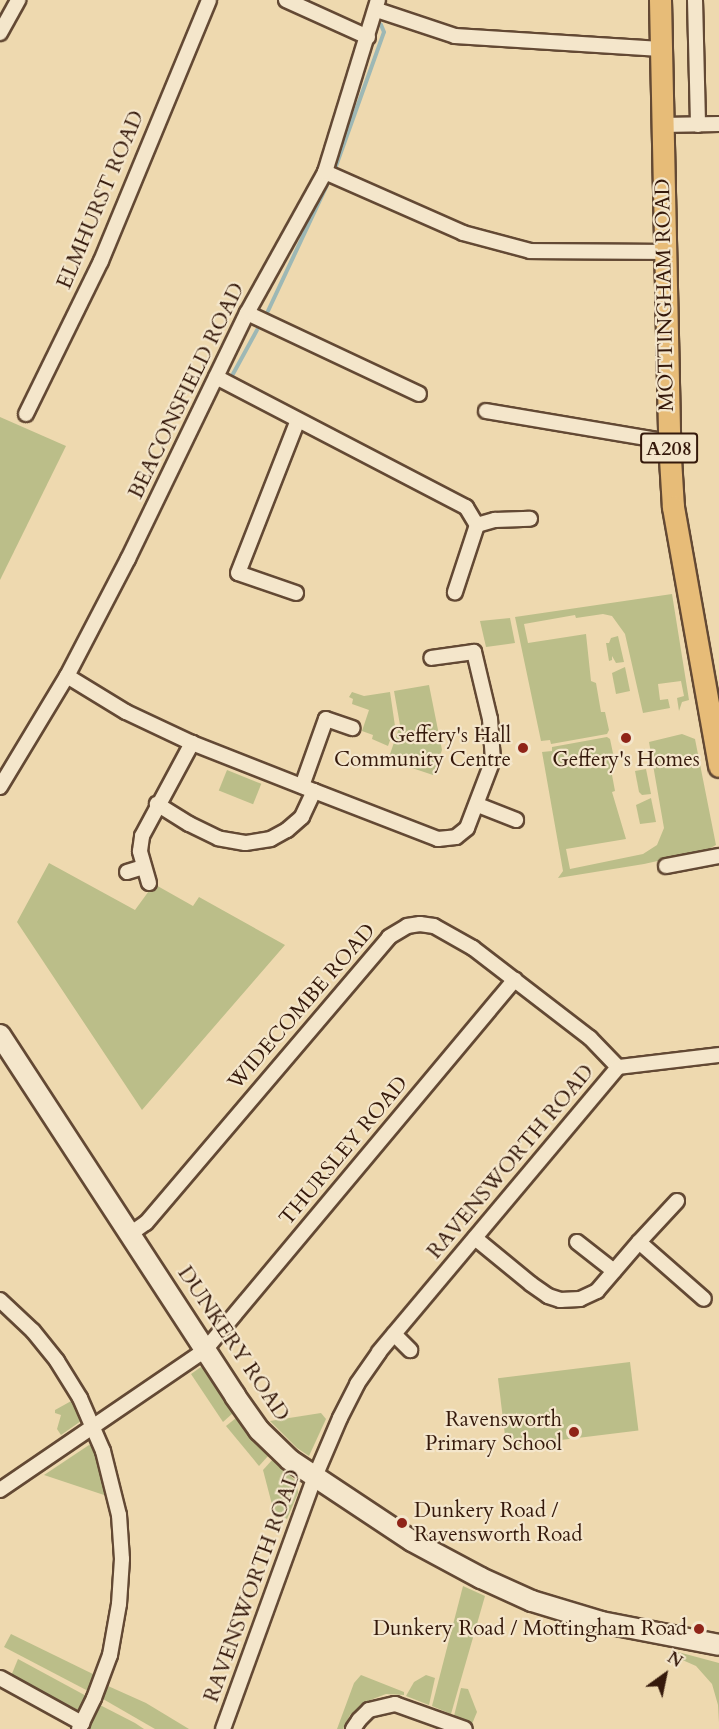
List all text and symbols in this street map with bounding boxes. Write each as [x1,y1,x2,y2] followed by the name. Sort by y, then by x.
[52,107,150,293] street label: ELMHURST ROAD
[650,178,680,412] street label: MOTTINGHAM ROAD
[124,279,250,503] street label: BEACONSFIELD ROAD
[639,431,699,465] road number: A208
[334,723,511,773] place label: Geffery's Hall Community Centre
[619,731,633,745] marker: Geffery's Homes
[516,741,530,755] marker: Geffery's Hall Community Centre
[552,747,700,773] place label: Geffery's Homes
[223,919,381,1095] street label: WIDECOMBE ROAD
[422,1060,600,1264] street label: RAVENSWORTH ROAD
[274,1071,414,1231] street label: THURSLEY ROAD
[172,1262,294,1426] street label: DUNKERY ROAD
[425,1407,562,1457] place label: Ravensworth Primary School
[567,1425,581,1439] marker: Ravensworth Primary School
[199,1466,307,1706] street label: RAVENSWORTH ROAD
[414,1498,583,1548] place label: Dunkery Road / Ravensworth Road
[395,1516,409,1530] marker: Dunkery Road / Ravensworth Road
[373,1616,687,1642] place label: Dunkery Road / Mottingham Road
[692,1622,706,1636] marker: Dunkery Road / Mottingham Road
[635,1645,695,1705] north arrow
[663,1647,687,1673] text: N

